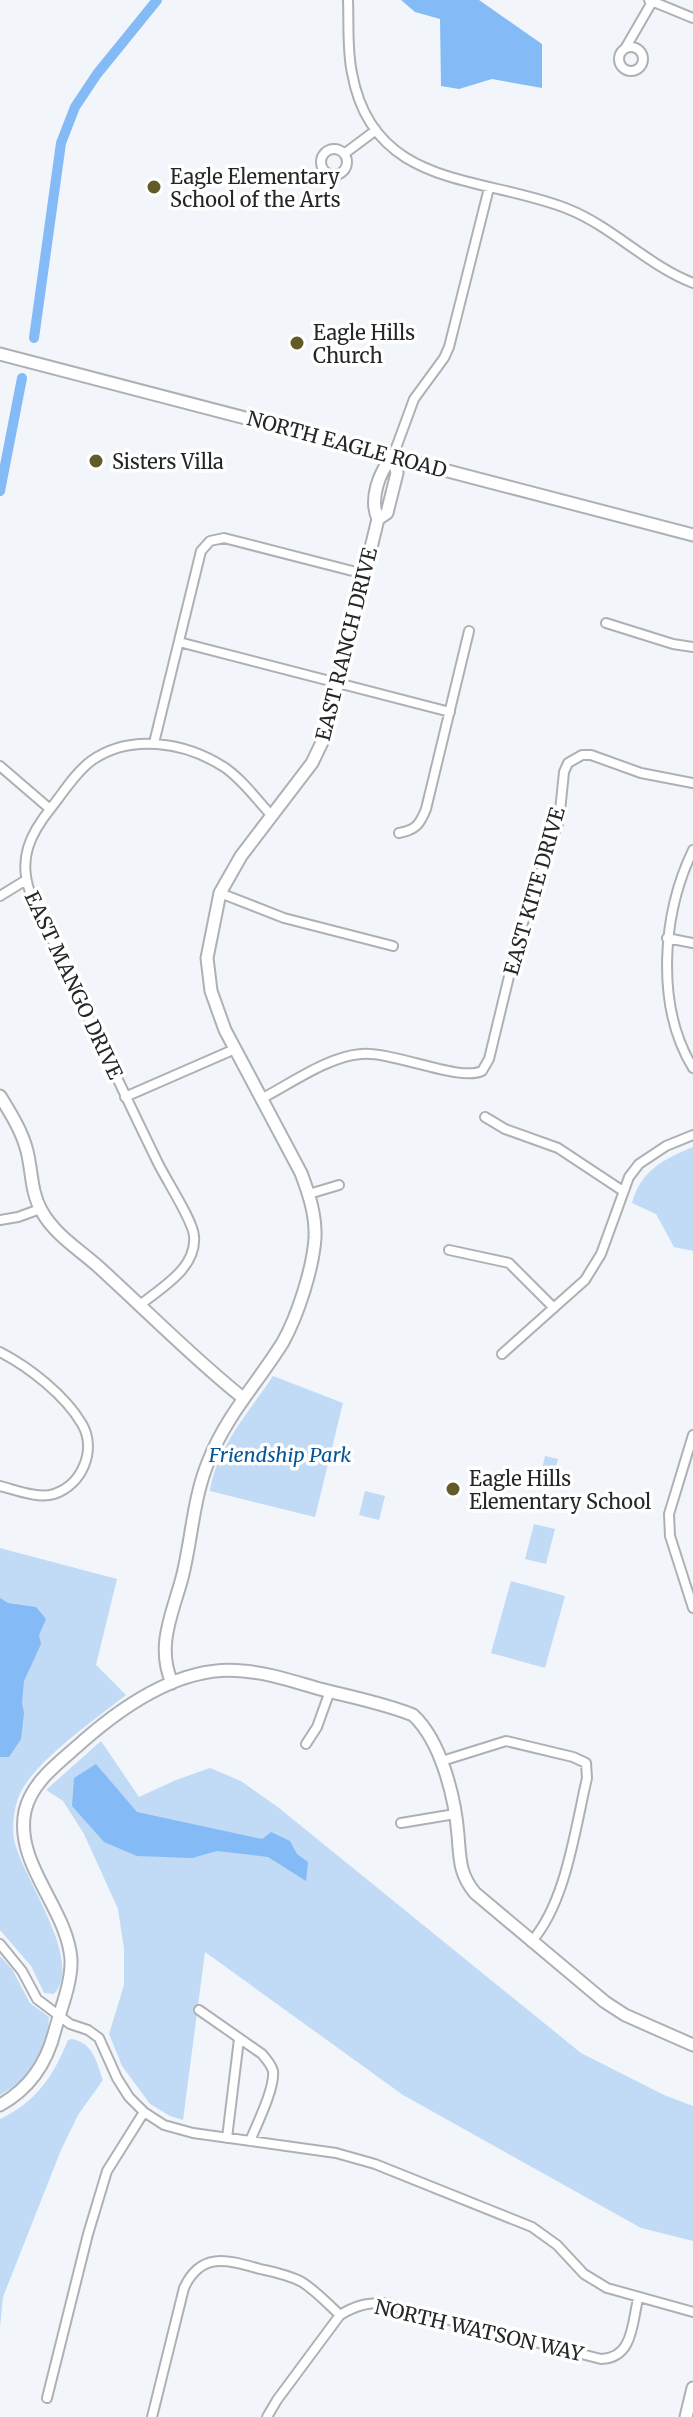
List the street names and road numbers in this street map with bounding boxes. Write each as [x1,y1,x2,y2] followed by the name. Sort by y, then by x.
[244,405,450,483] street label: NORTH EAGLE ROAD
[310,544,382,743] street label: EAST RANCH DRIVE
[498,804,570,978] street label: EAST KITE DRIVE
[19,887,129,1083] street label: EAST MANGO DRIVE
[372,2294,587,2366] street label: NORTH WATSON WAY

